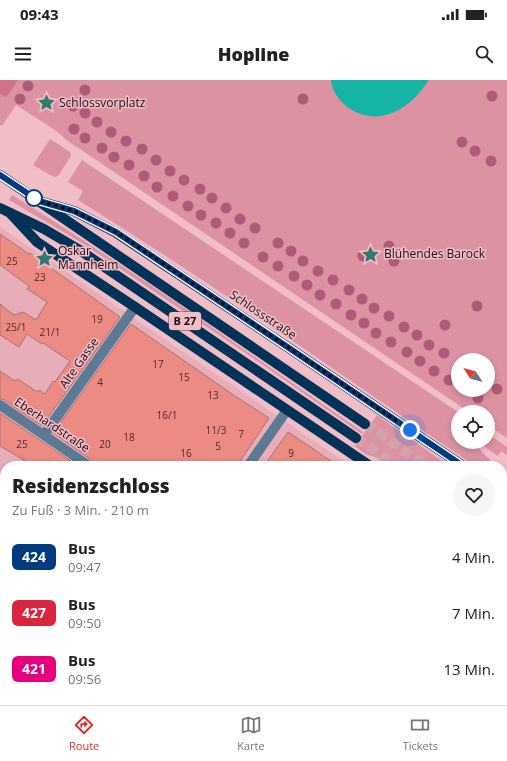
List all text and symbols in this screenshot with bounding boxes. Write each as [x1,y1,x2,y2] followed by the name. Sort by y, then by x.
[20,4,59,24] text: 09:43
[218,42,289,66] text: Hopline
[12,43,34,65] icon: menu
[473,43,495,65] icon: search
[36,93,56,113] place icon: Schlossvorplatz
[59,94,146,111] place label: Schlossvorplatz
[25,189,43,207] unlabelled marker
[58,242,118,273] place label: Oskar Mannheim
[361,244,381,264] place icon: Blühendes Barock
[384,245,486,262] place label: Blühendes Barock
[35,248,55,268] place icon: Oskar Mannheim
[6,254,18,268] house number: 25
[34,270,46,284] house number: 23
[227,286,300,343] street label: Schlossstraße
[91,312,103,326] house number: 19
[169,312,201,330] road number: B 27
[6,320,26,334] house number: 25/1
[40,325,60,339] house number: 21/1
[55,334,102,391] street label: Alte Gasse
[451,353,495,397] north arrow
[451,353,495,449] map controls
[152,357,164,371] house number: 17
[178,370,190,384] house number: 15
[97,375,103,389] house number: 4
[207,388,219,402] house number: 13
[11,393,94,456] street label: Eberhardstraße
[451,405,495,449] button: locate
[157,408,177,422] house number: 16/1
[400,420,420,440] your location
[206,423,227,437] house number: 11/3
[238,427,244,441] house number: 7
[123,430,135,444] house number: 18
[16,437,28,451] house number: 25
[99,437,111,451] house number: 20
[215,439,221,453] house number: 5
[180,446,192,460] house number: 16
[288,446,294,460] house number: 9
[12,473,170,499] text: Residenzschloss
[453,474,495,516] button: heart
[12,501,149,519] text: Zu Fuß · 3 Min. · 210 m
[68,538,95,558] text: Bus
[22,547,46,566] text: 424
[452,547,495,567] text: 4 Min.
[68,558,101,576] text: 09:47
[68,594,95,614] text: Bus
[22,603,46,622] text: 427
[452,603,495,623] text: 7 Min.
[68,614,101,632] text: 09:50
[68,650,95,670] text: Bus
[22,659,46,678] text: 421
[444,659,495,679] text: 13 Min.
[68,670,101,688] text: 09:56
[69,714,99,753] tab: Route
[237,714,265,753] tab: Karte
[403,714,438,753] tab: Tickets

